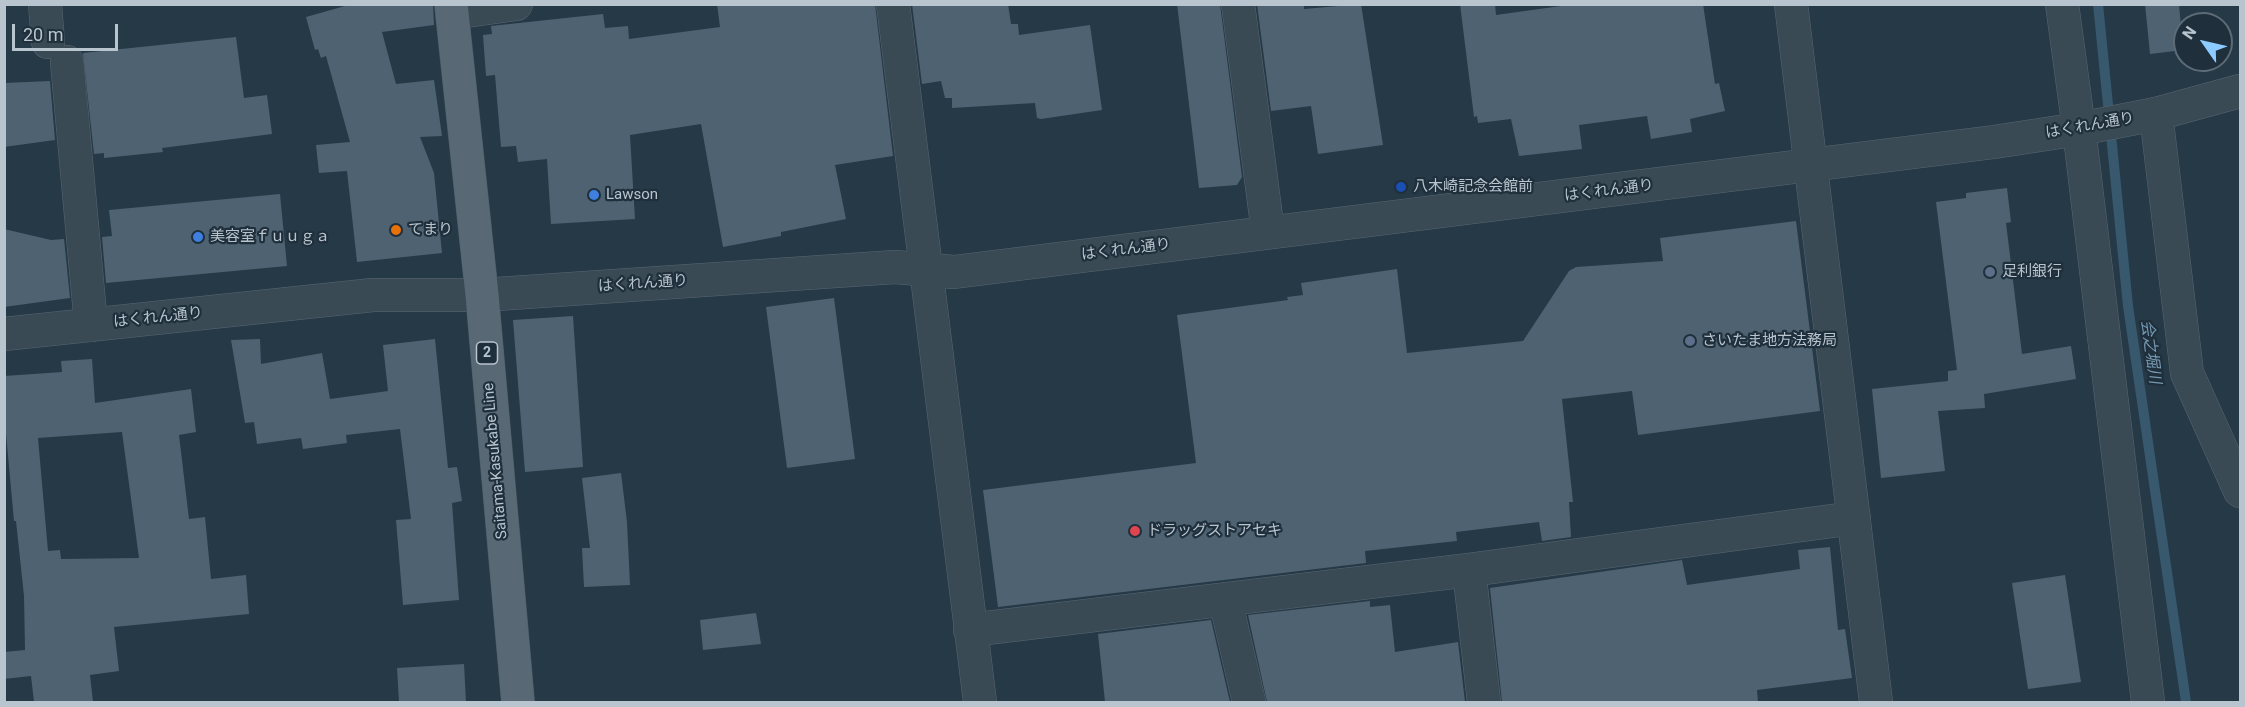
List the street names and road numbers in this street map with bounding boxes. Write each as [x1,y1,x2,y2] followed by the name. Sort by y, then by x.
[2044,109,2136,143] street label: はくれん通り
[1563,177,1655,205] street label: はくれん通り
[1080,236,1172,264] street label: はくれん通り
[597,272,689,296] street label: はくれん通り
[112,304,204,332] street label: はくれん通り
[476,342,498,364] road number: 2
[480,382,512,540] street label: Saitama-Kasukabe Line

